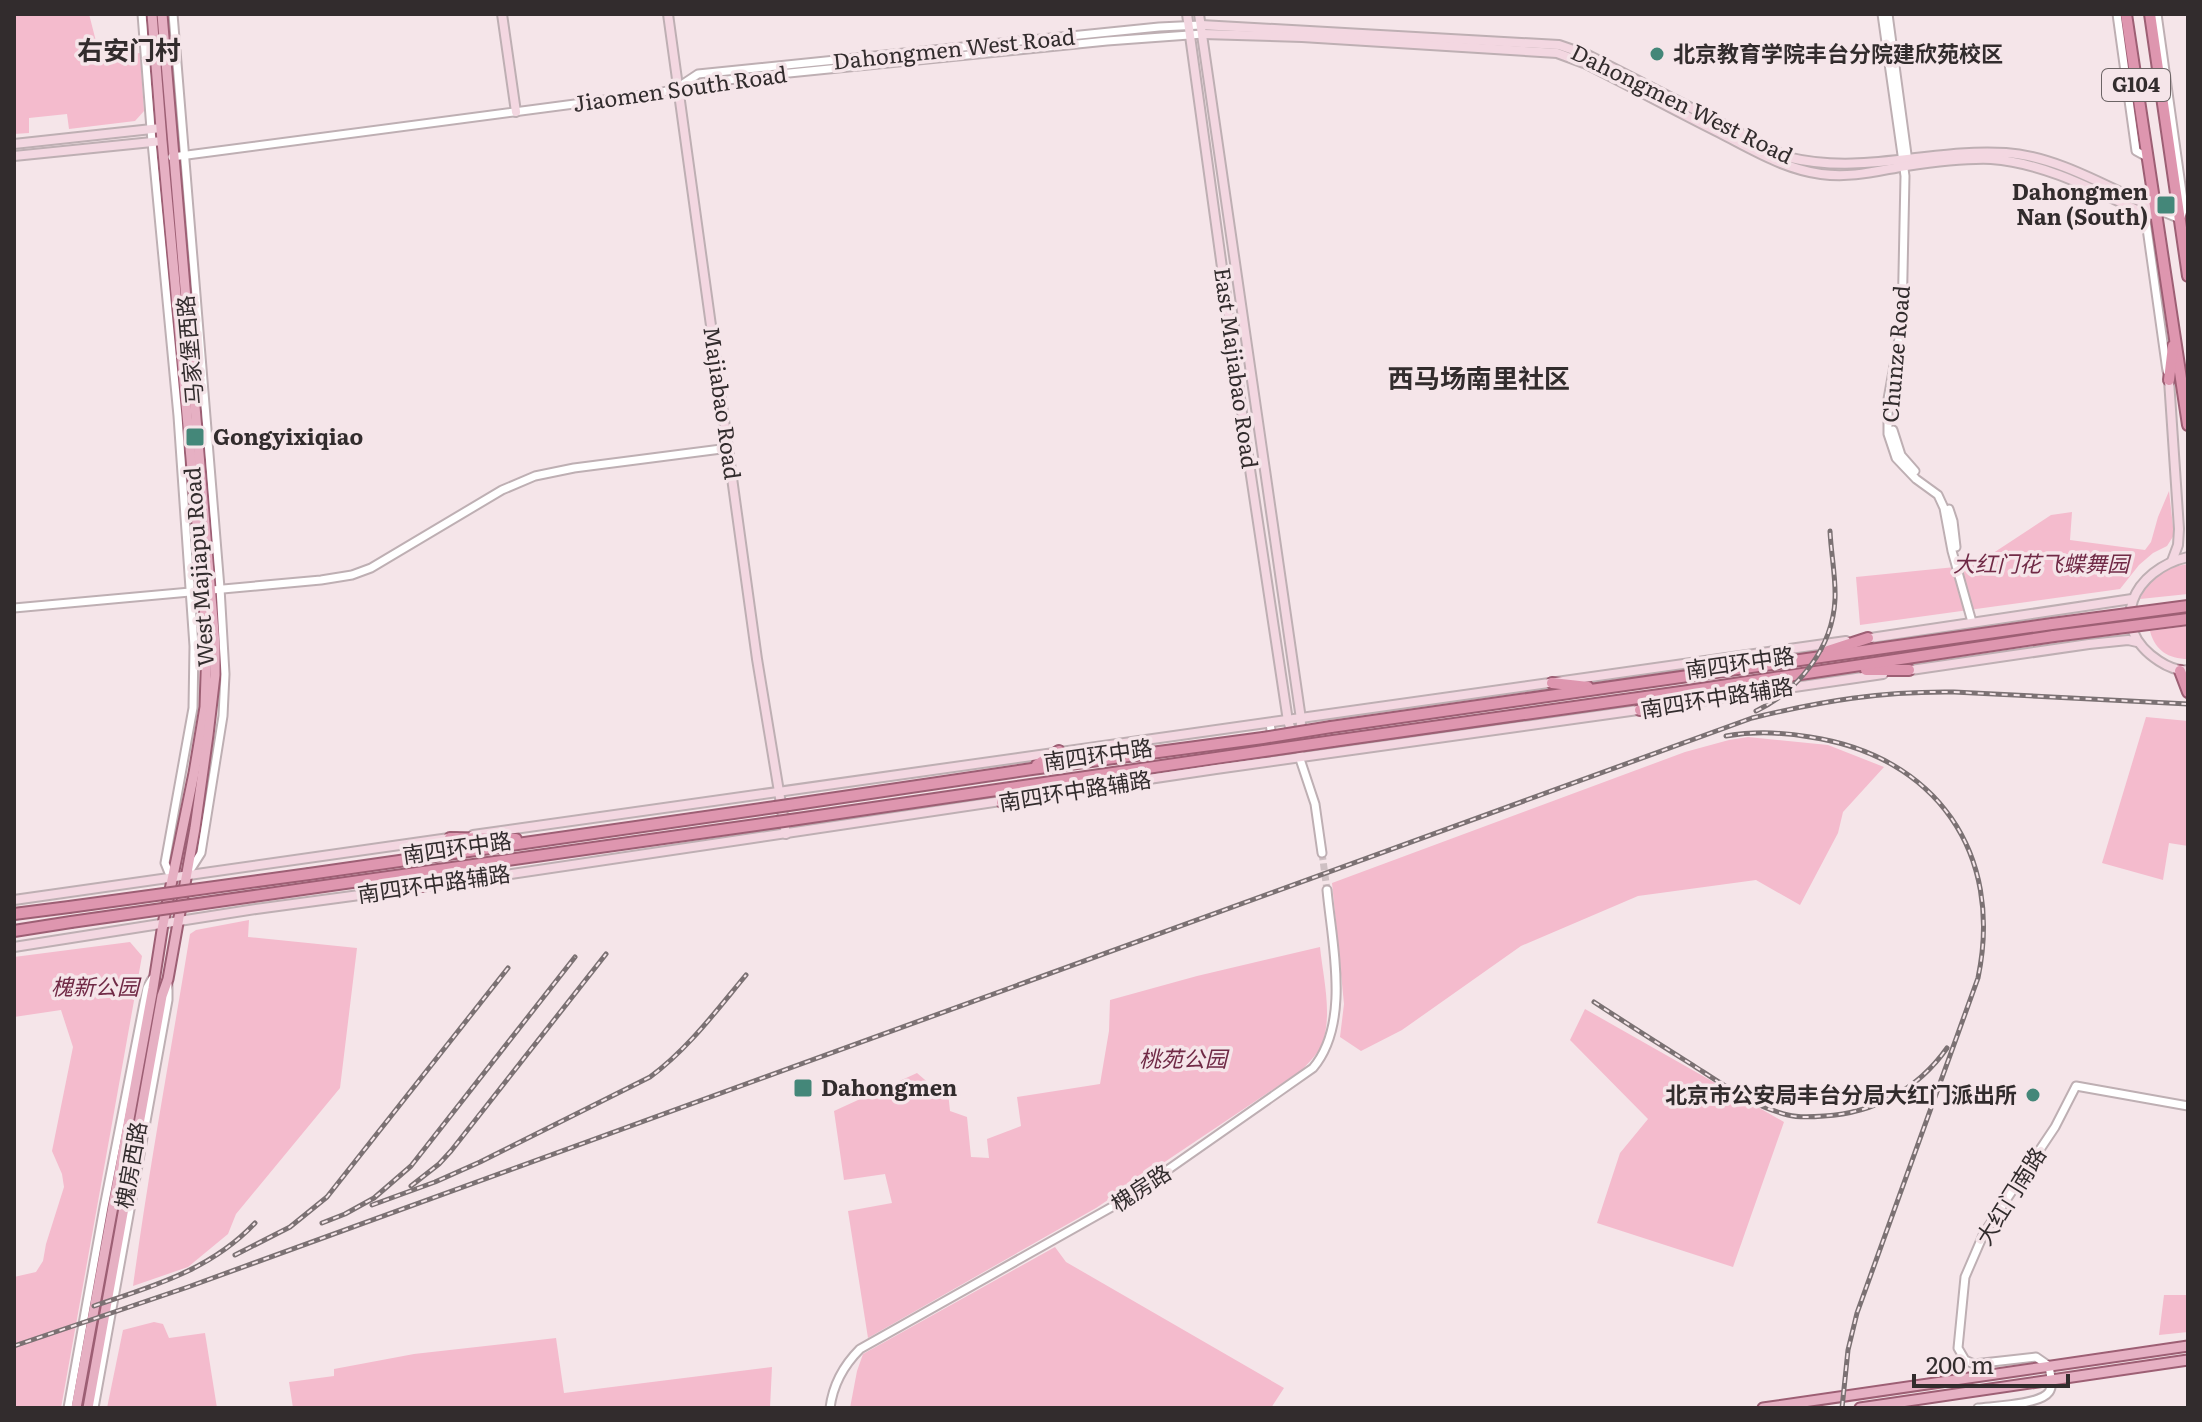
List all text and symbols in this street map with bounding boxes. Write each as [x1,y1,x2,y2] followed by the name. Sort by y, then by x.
[831,18,1077,77] street label: Dahongmen West Road
[77,29,181,68] district label: 右安门村
[1566,34,1799,171] street label: Dahongmen West Road
[1673,36,2003,69] place label: 北京教育学院丰台分院建欣苑校区
[1648,45,1666,63] marker: 北京教育学院丰台分院建欣苑校区
[571,56,789,119] street label: Jiaomen South Road
[2102,69,2170,101] road number: G104
[2012,174,2148,232] place label: Dahongmen Nan (South)
[2155,194,2177,216] marker: Dahongmen Nan (South)
[1207,265,1268,471] street label: East Majiabao Road
[1872,284,1917,424] street label: Chunze Road
[167,294,210,406] street label: 马家堡西路
[696,324,751,481] street label: Majiabao Road
[1388,357,1570,396] district label: 西马场南里社区
[213,419,363,452] place label: Gongyixiqiao
[184,426,206,448] marker: Gongyixiqiao
[174,466,221,668] street label: West Majiapu Road
[1953,546,2132,579] park label: 大红门花飞蝶舞园
[1683,638,1797,686] street label: 南四环中路
[1638,668,1795,725] street label: 南四环中路辅路
[1041,730,1155,778] street label: 南四环中路
[996,761,1153,818] street label: 南四环中路辅路
[400,823,514,871] street label: 南四环中路
[355,855,512,910] street label: 南四环中路辅路
[51,969,142,1002] park label: 槐新公园
[1139,1041,1230,1074] park label: 桃苑公园
[821,1070,957,1103] place label: Dahongmen
[792,1077,814,1099] marker: Dahongmen
[1665,1077,2017,1110] place label: 北京市公安局丰台分局大红门派出所
[2024,1086,2042,1104] marker: 北京市公安局丰台分局大红门派出所
[106,1119,153,1211] street label: 槐房西路
[1967,1140,2053,1251] street label: 大红门南路
[1104,1155,1177,1219] street label: 槐房路
[1914,1338,2068,1388] scale bar
[1926,1346,1994,1381] text: 200 m

